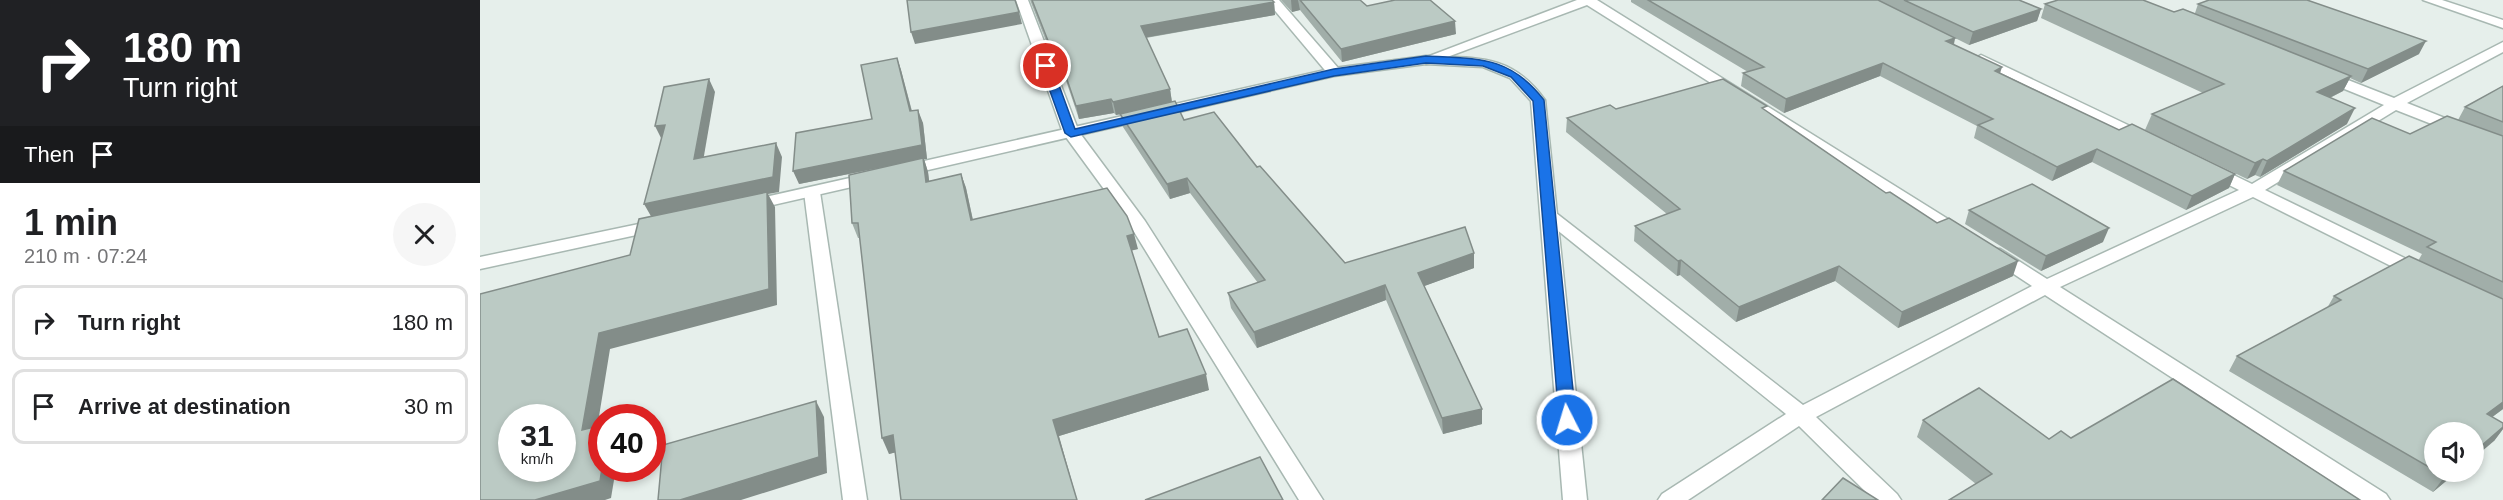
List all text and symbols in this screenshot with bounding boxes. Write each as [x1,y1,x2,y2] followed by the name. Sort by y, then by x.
[24,24,102,102] icon: right
[123,24,242,71] text: 180 m
[1020,40,1071,91] pin
[1029,49,1062,82] icon: arrive
[123,73,238,103] text: Turn right
[86,138,119,171] icon: arrive
[24,142,74,167] text: Then
[24,202,118,243] text: 1 min
[393,203,456,266] button: close
[24,245,147,267] text: 210 m · 07:24
[27,306,60,339] icon: right
[78,310,180,335] text: Turn right
[392,310,453,335] text: 180 m
[1535,388,1599,452] position arrow
[27,390,60,423] icon: arrive
[78,394,291,419] text: Arrive at destination
[404,394,453,419] text: 30 m
[588,404,666,482] speed limit sign: 40
[520,419,554,452] text: 31
[2424,422,2484,482] map controls
[2424,422,2484,482] button: sound
[521,450,553,467] text: km/h

